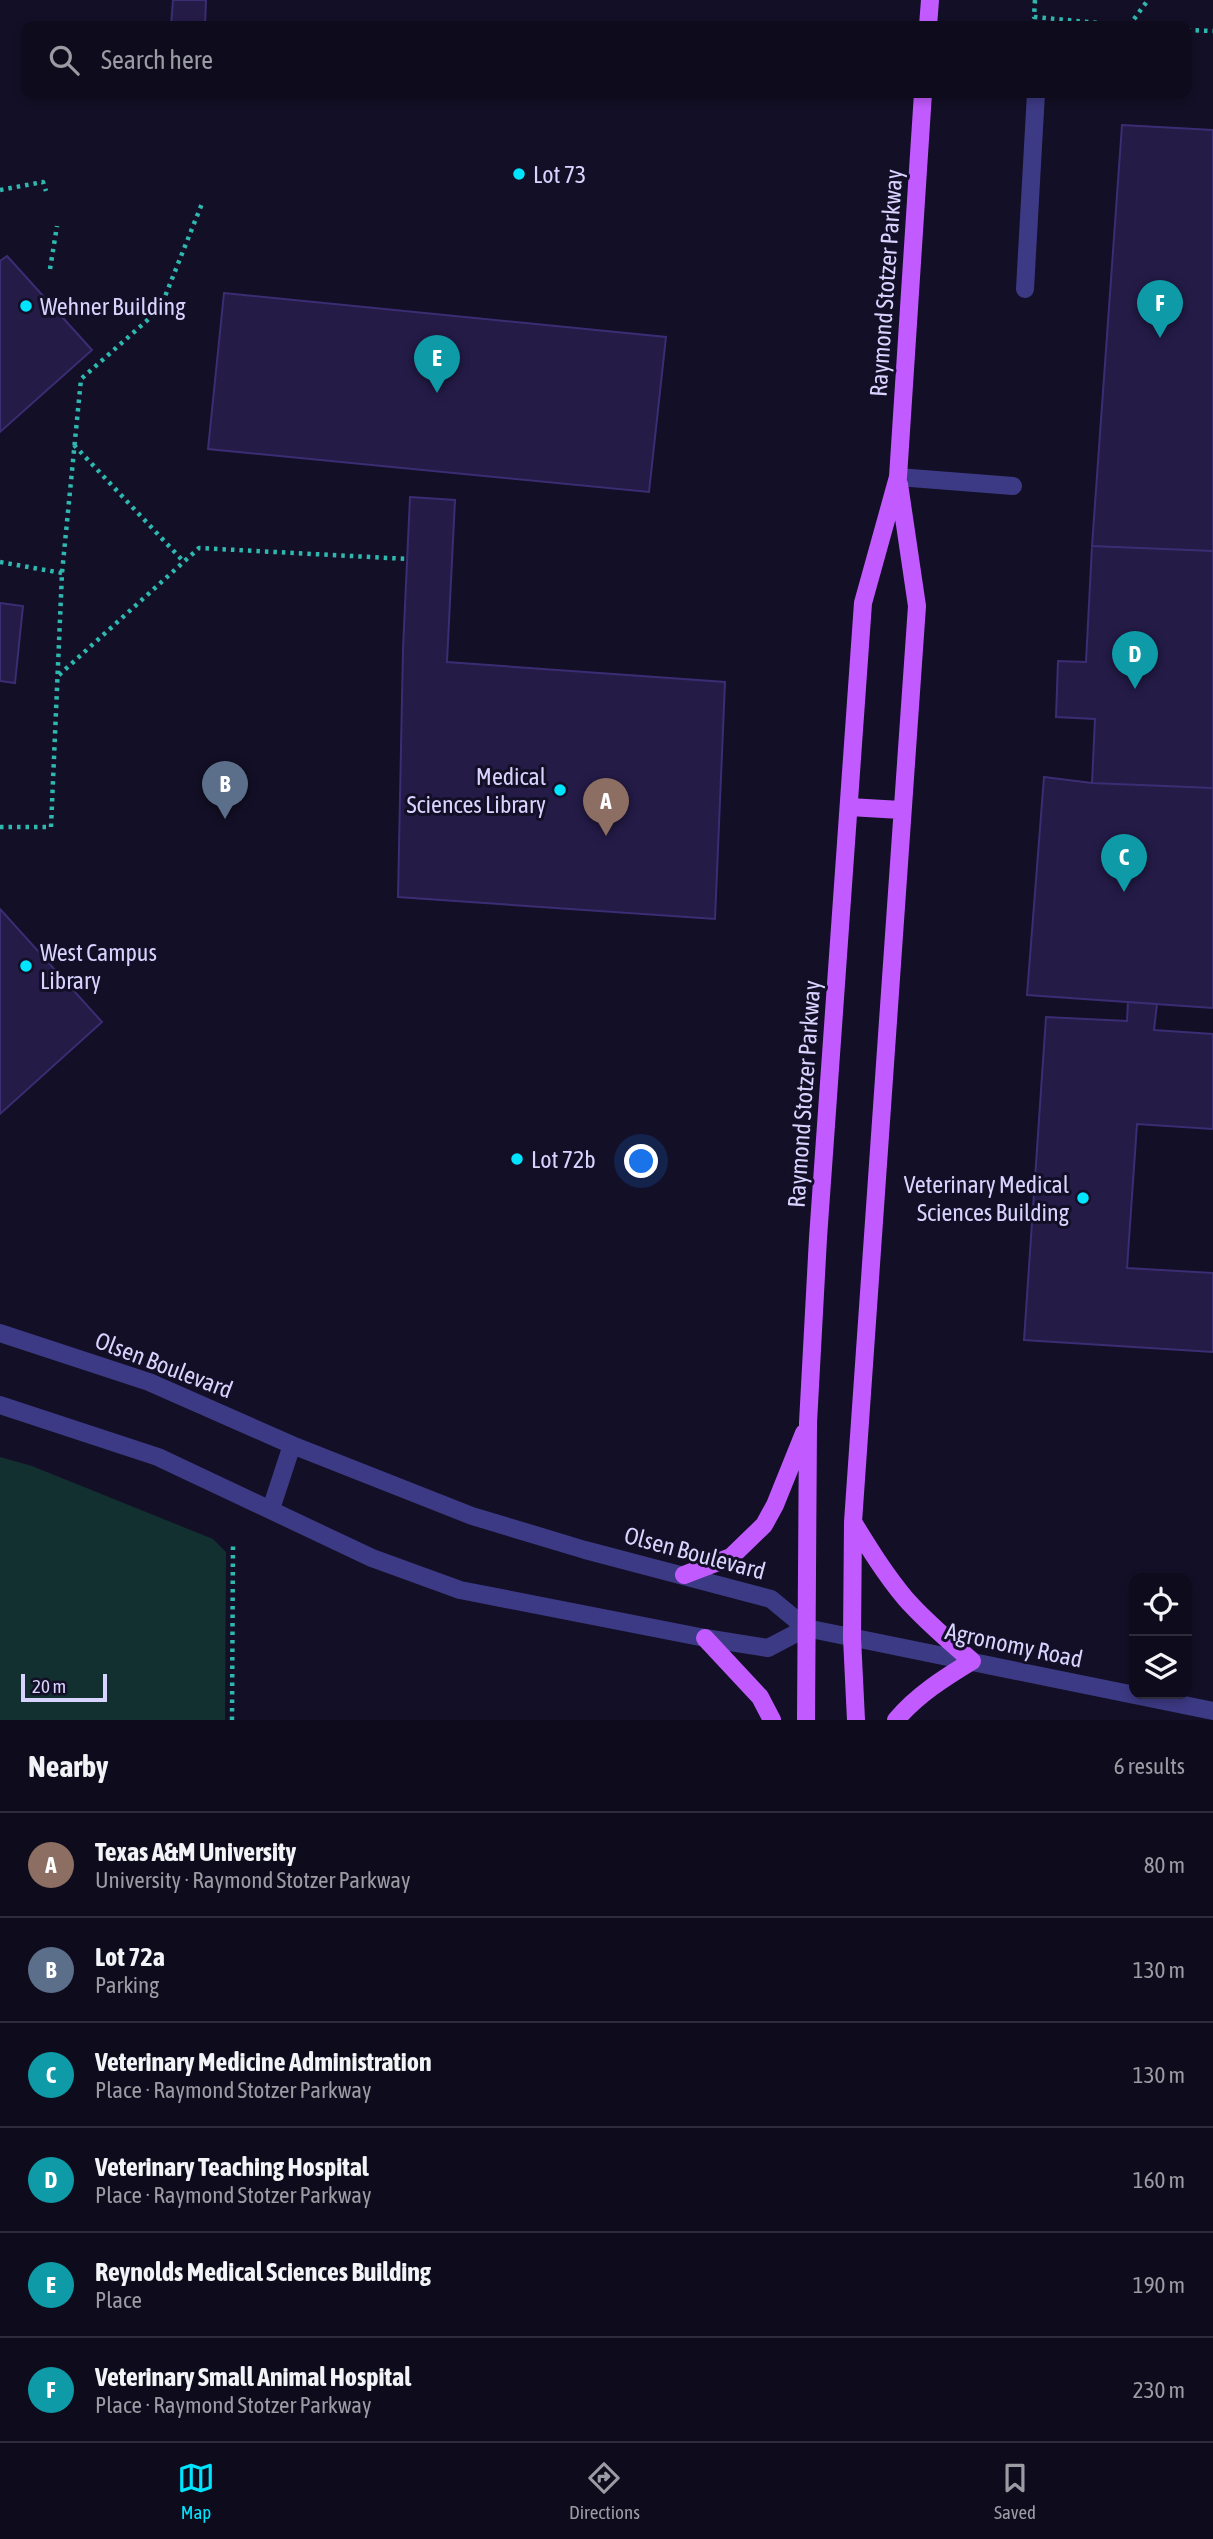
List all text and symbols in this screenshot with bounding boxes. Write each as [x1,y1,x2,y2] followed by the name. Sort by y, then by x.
[21,21,1192,98] search box
[45,41,83,79] icon: search
[101,45,213,75] text: Search here
[533,161,586,188] place label: Lot 73
[511,166,527,182] marker: Lot 73
[865,168,907,398] street label: Raymond Stotzer Parkway
[1137,280,1183,338] pin: F
[40,293,186,320] place label: Wehner Building
[18,298,34,314] marker: Wehner Building
[414,335,460,393] pin: E
[1112,631,1158,689] pin: D
[202,761,248,819] pin: B
[407,763,547,818] place label: Medical Sciences Library
[583,778,629,836] pin: A
[552,782,568,798] marker: Medical Sciences Library
[1101,834,1147,892] pin: C
[40,939,157,994] place label: West Campus Library
[18,958,34,974] marker: West Campus Library
[783,979,825,1209] street label: Raymond Stotzer Parkway
[624,1144,658,1178] your location
[531,1146,596,1173] place label: Lot 72b
[509,1151,525,1167] marker: Lot 72b
[904,1171,1070,1226] place label: Veterinary Medical Sciences Building
[1075,1190,1091,1206] marker: Veterinary Medical Sciences Building
[91,1326,237,1404] street label: Olsen Boulevard
[621,1521,769,1585] street label: Olsen Boulevard
[1129,1573,1192,1699] map controls
[1129,1573,1192,1636] button: locate
[943,1617,1085,1673] street label: Agronomy Road
[1129,1636,1192,1699] button: layers
[21,1671,107,1703] scale bar
[32,1675,66,1697] text: 20 m
[28,1749,108,1783] text: Nearby
[1114,1753,1185,1779] text: 6 results
[95,1837,296,1867] text: Texas A&M University
[45,1852,57,1878] text: A
[1144,1852,1185,1878] text: 80 m
[95,1867,410,1893] text: University · Raymond Stotzer Parkway
[95,1942,165,1972] text: Lot 72a
[46,1957,56,1983] text: B
[1133,1957,1185,1983] text: 130 m
[95,1972,159,1998] text: Parking
[95,2047,432,2077] text: Veterinary Medicine Administration
[46,2062,56,2088] text: C
[1133,2062,1185,2088] text: 130 m
[95,2077,371,2103] text: Place · Raymond Stotzer Parkway
[95,2152,369,2182] text: Veterinary Teaching Hospital
[45,2167,57,2193] text: D
[1133,2167,1185,2193] text: 160 m
[95,2182,371,2208] text: Place · Raymond Stotzer Parkway
[95,2257,431,2287] text: Reynolds Medical Sciences Building
[46,2272,56,2298] text: E
[1133,2272,1185,2298] text: 190 m
[95,2287,142,2313] text: Place
[95,2362,411,2392] text: Veterinary Small Animal Hospital
[46,2377,56,2403] text: F
[1133,2377,1185,2403] text: 230 m
[95,2392,371,2418] text: Place · Raymond Stotzer Parkway
[177,2459,215,2523] tab: Map
[569,2459,640,2523] tab: Directions
[994,2459,1036,2523] tab: Saved

